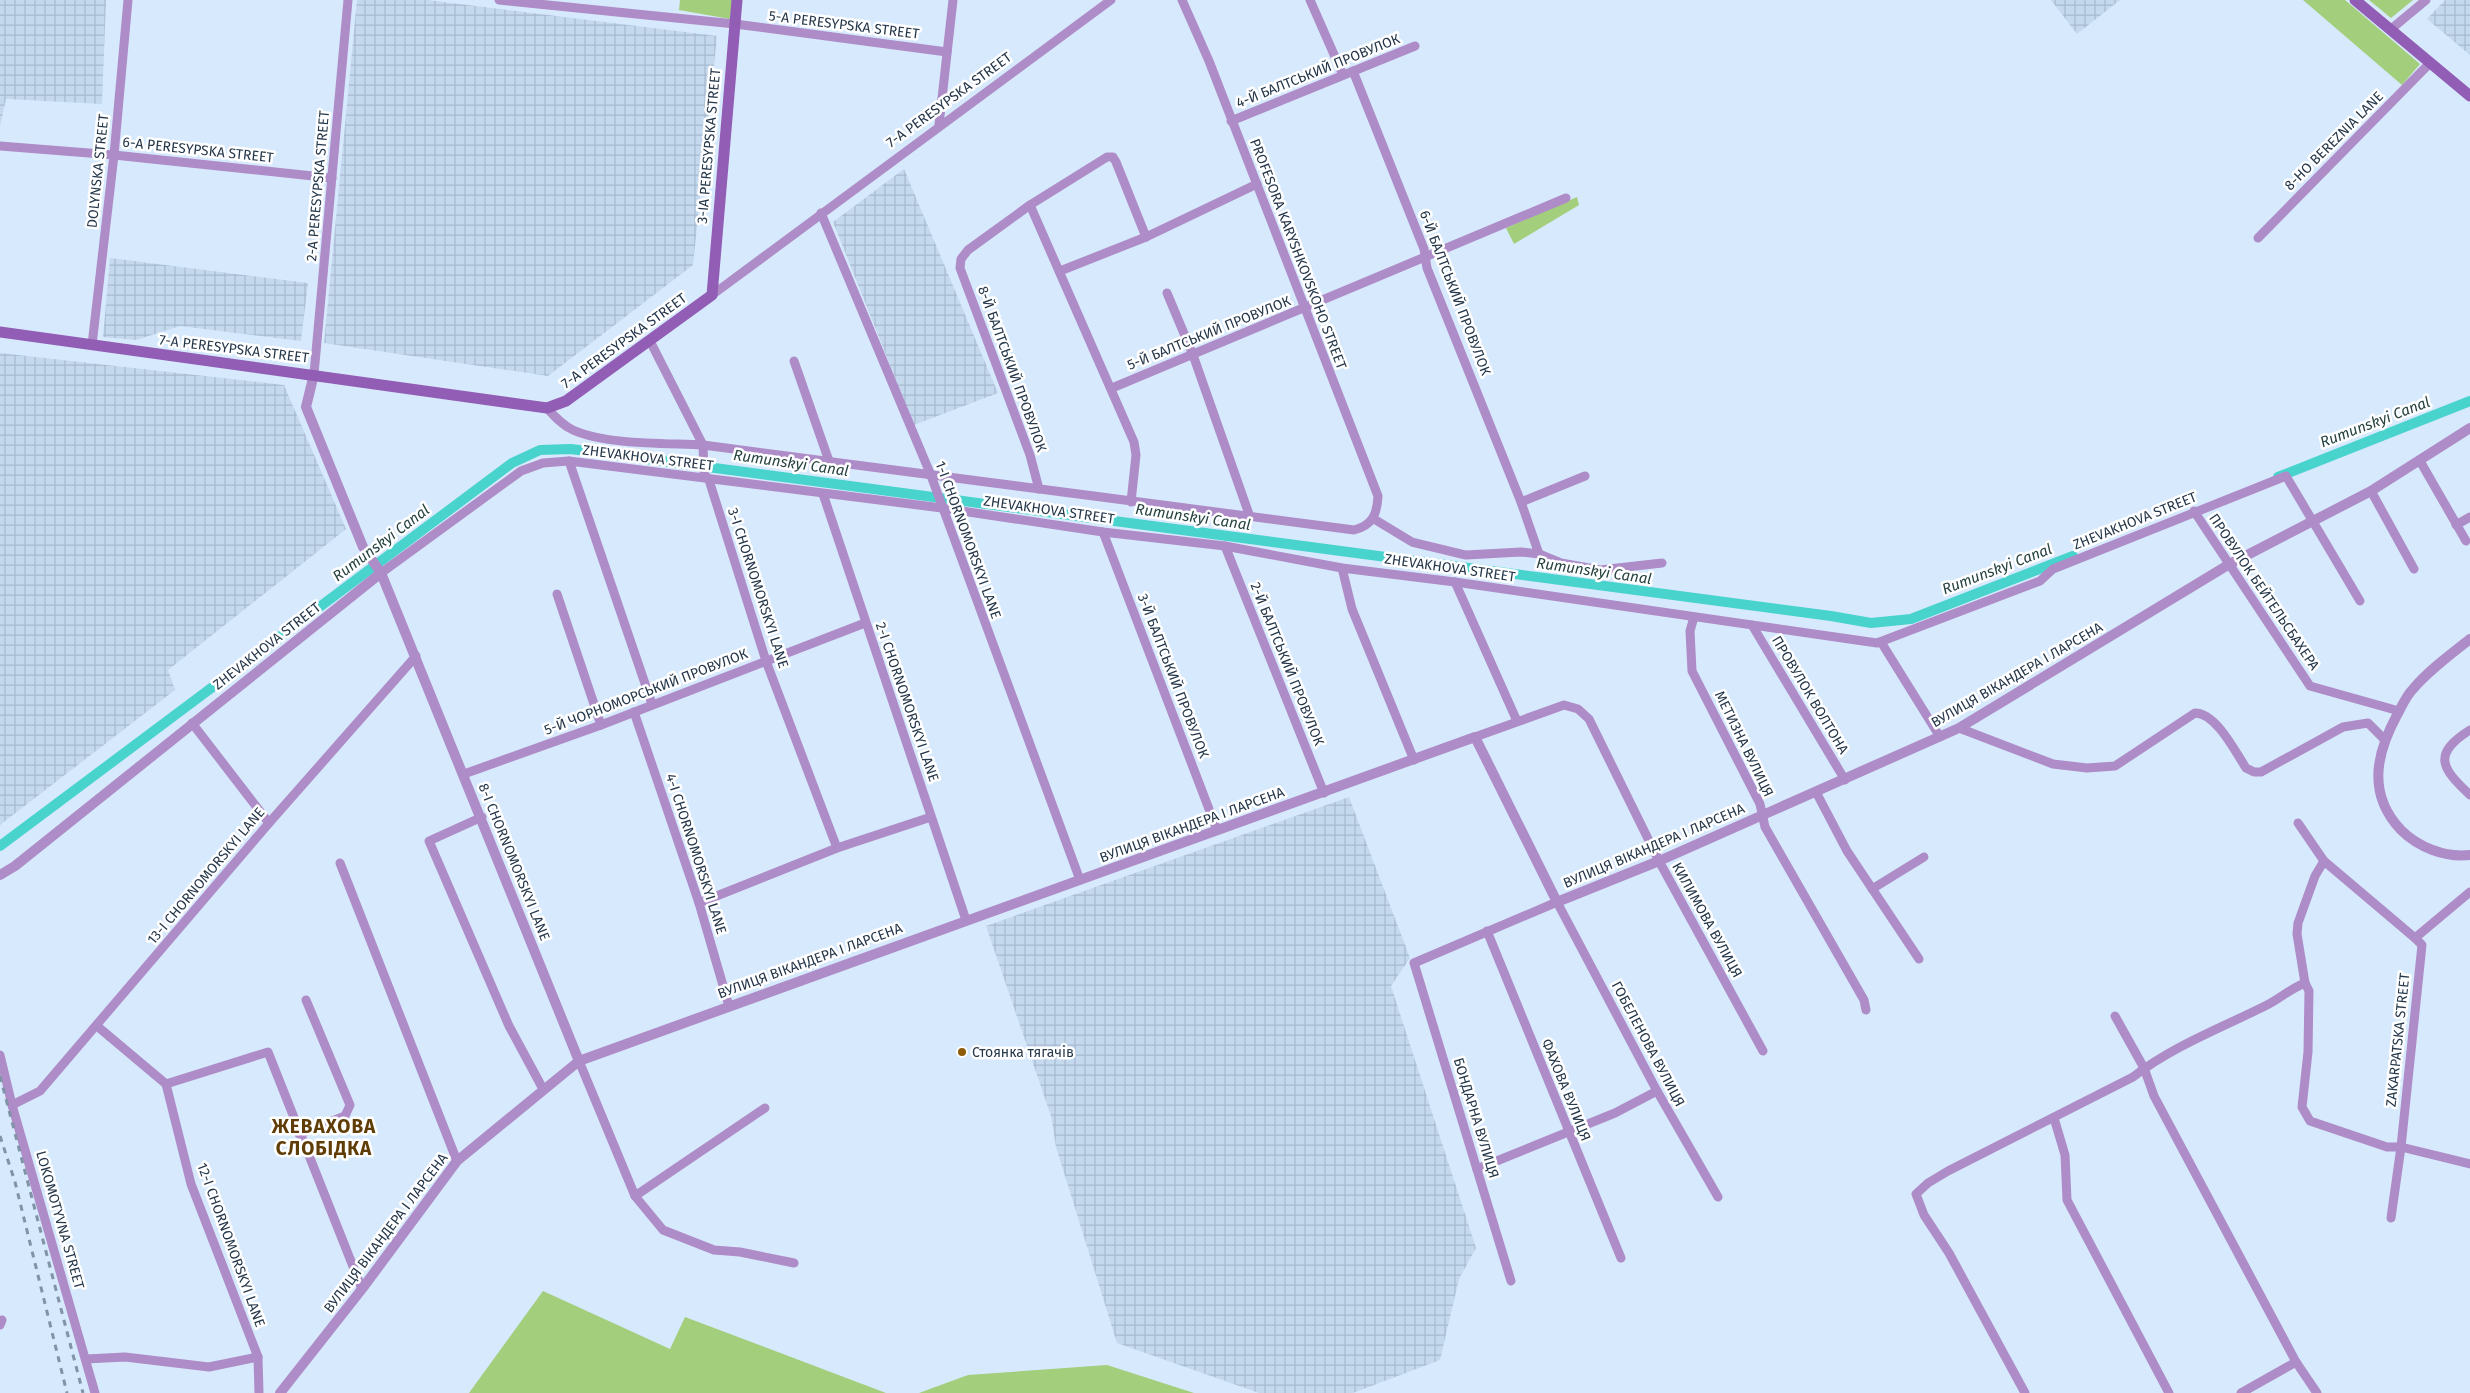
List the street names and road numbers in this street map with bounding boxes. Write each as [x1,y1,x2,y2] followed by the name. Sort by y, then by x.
[768,7,921,43] street label: 5-A PERESYPSKA STREET
[1234,30,1403,112] street label: 4-Й БАЛТСЬКИЙ ПРОВУЛОК
[883,48,1016,151] street label: 7-A PERESYPSKA STREET
[694,67,724,224] street label: 3-IA PERESYPSKA STREET
[2281,88,2387,194] street label: 8-HO BEREZNIA LANE
[303,109,333,262] street label: 2-A PERESYPSKA STREET
[84,112,113,229] street label: DOLYNSKA STREET
[122,134,275,166] street label: 6-A PERESYPSKA STREET
[1246,136,1350,372] street label: PROFESORA KARYSHKOVSKOHO STREET
[1416,208,1495,379] street label: 6-Й БАЛТСЬКИЙ ПРОВУЛОК
[974,284,1050,455] street label: 8-Й БАЛТСЬКИЙ ПРОВУЛОК
[558,289,691,392] street label: 7-A PERESYPSKA STREET
[1125,292,1294,374] street label: 5-Й БАЛТСЬКИЙ ПРОВУЛОК
[158,331,311,367] street label: 7-A PERESYPSKA STREET
[582,442,715,475] street label: ZHEVAKHOVA STREET
[932,459,1004,621] street label: 1-I CHORNOMORSKYI LANE
[2071,488,2200,554] street label: ZHEVAKHOVA STREET
[983,492,1116,528] street label: ZHEVAKHOVA STREET
[724,506,792,670] street label: 3-I CHORNOMORSKYI LANE
[2205,511,2323,673] street label: ПРОВУЛОК БЕЙТЕЛЬСБАХЕРА
[1384,550,1517,586] street label: ZHEVAKHOVA STREET
[1246,580,1328,749] street label: 2-Й БАЛТСЬКИЙ ПРОВУЛОК
[1134,591,1213,761] street label: 3-Й БАЛТСЬКИЙ ПРОВУЛОК
[210,598,325,693] street label: ZHEVAKHOVA STREET
[1928,619,2106,731] street label: ВУЛИЦЯ ВІКАНДЕРА І ЛАРСЕНА
[872,620,942,784] street label: 2-I CHORNOMORSKYI LANE
[1768,633,1852,757] street label: ПРОВУЛОК ВОЛТОНА
[542,645,751,739] street label: 5-Й ЧОРНОМОРСЬКИЙ ПРОВУЛОК
[1711,688,1777,800] street label: МЕТИЗНА ВУЛИЦЯ
[662,772,730,936] street label: 4-I CHORNOMORSKYI LANE
[475,781,553,943] street label: 8-I CHORNOMORSKYI LANE
[1097,784,1287,866] street label: ВУЛИЦЯ ВІКАНДЕРА І ЛАРСЕНА
[1561,800,1747,892] street label: ВУЛИЦЯ ВІКАНДЕРА І ЛАРСЕНА
[144,804,268,948] street label: 13-I CHORNOMORSKYI LANE
[1668,859,1746,981] street label: КИЛИМОВА ВУЛИЦЯ
[715,920,905,1002] street label: ВУЛИЦЯ ВІКАНДЕРА І ЛАРСЕНА
[2383,971,2414,1108] street label: ZAKARPATSKA STREET
[1608,978,1688,1110] street label: ГОБЕЛЕНОВА ВУЛИЦЯ
[1538,1036,1594,1144] street label: ФАХОВА ВУЛИЦЯ
[1450,1056,1502,1180] street label: БОНДАРНА ВУЛИЦЯ
[32,1149,88,1292] street label: LOKOMOTYVNA STREET
[320,1150,452,1316] street label: ВУЛИЦЯ ВІКАНДЕРА І ЛАРСЕНА
[193,1161,269,1329] street label: 12-I CHORNOMORSKYI LANE

